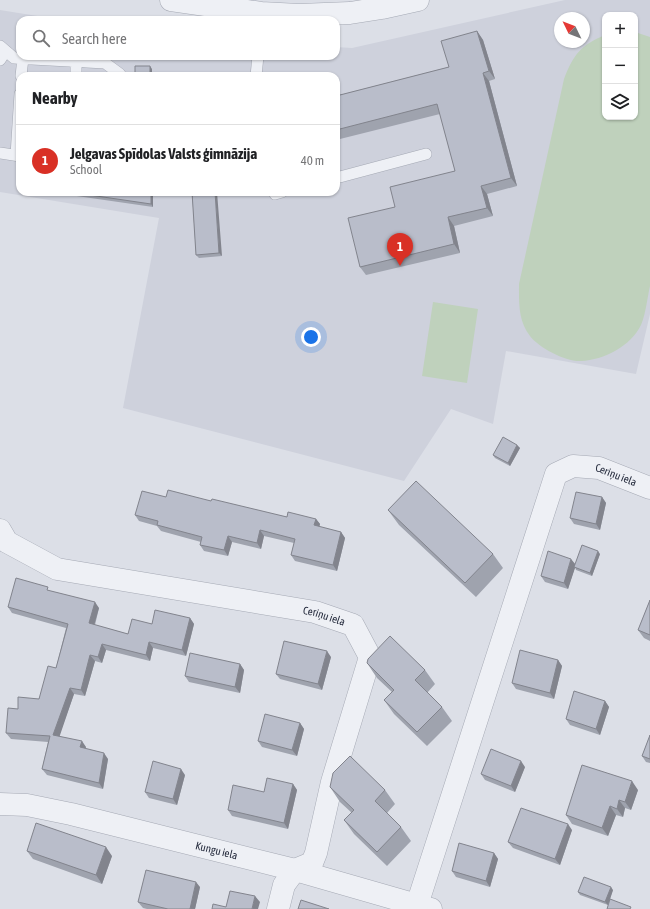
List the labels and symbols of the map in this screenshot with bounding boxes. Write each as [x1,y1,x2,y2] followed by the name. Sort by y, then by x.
[554,12,590,48] north arrow
[387,233,413,266] pin: 1
[301,327,321,347] your location
[595,462,638,488] street label: Ceriņu iela
[302,604,347,628] street label: Ceriņu iela
[194,839,239,861] street label: Kungu iela

